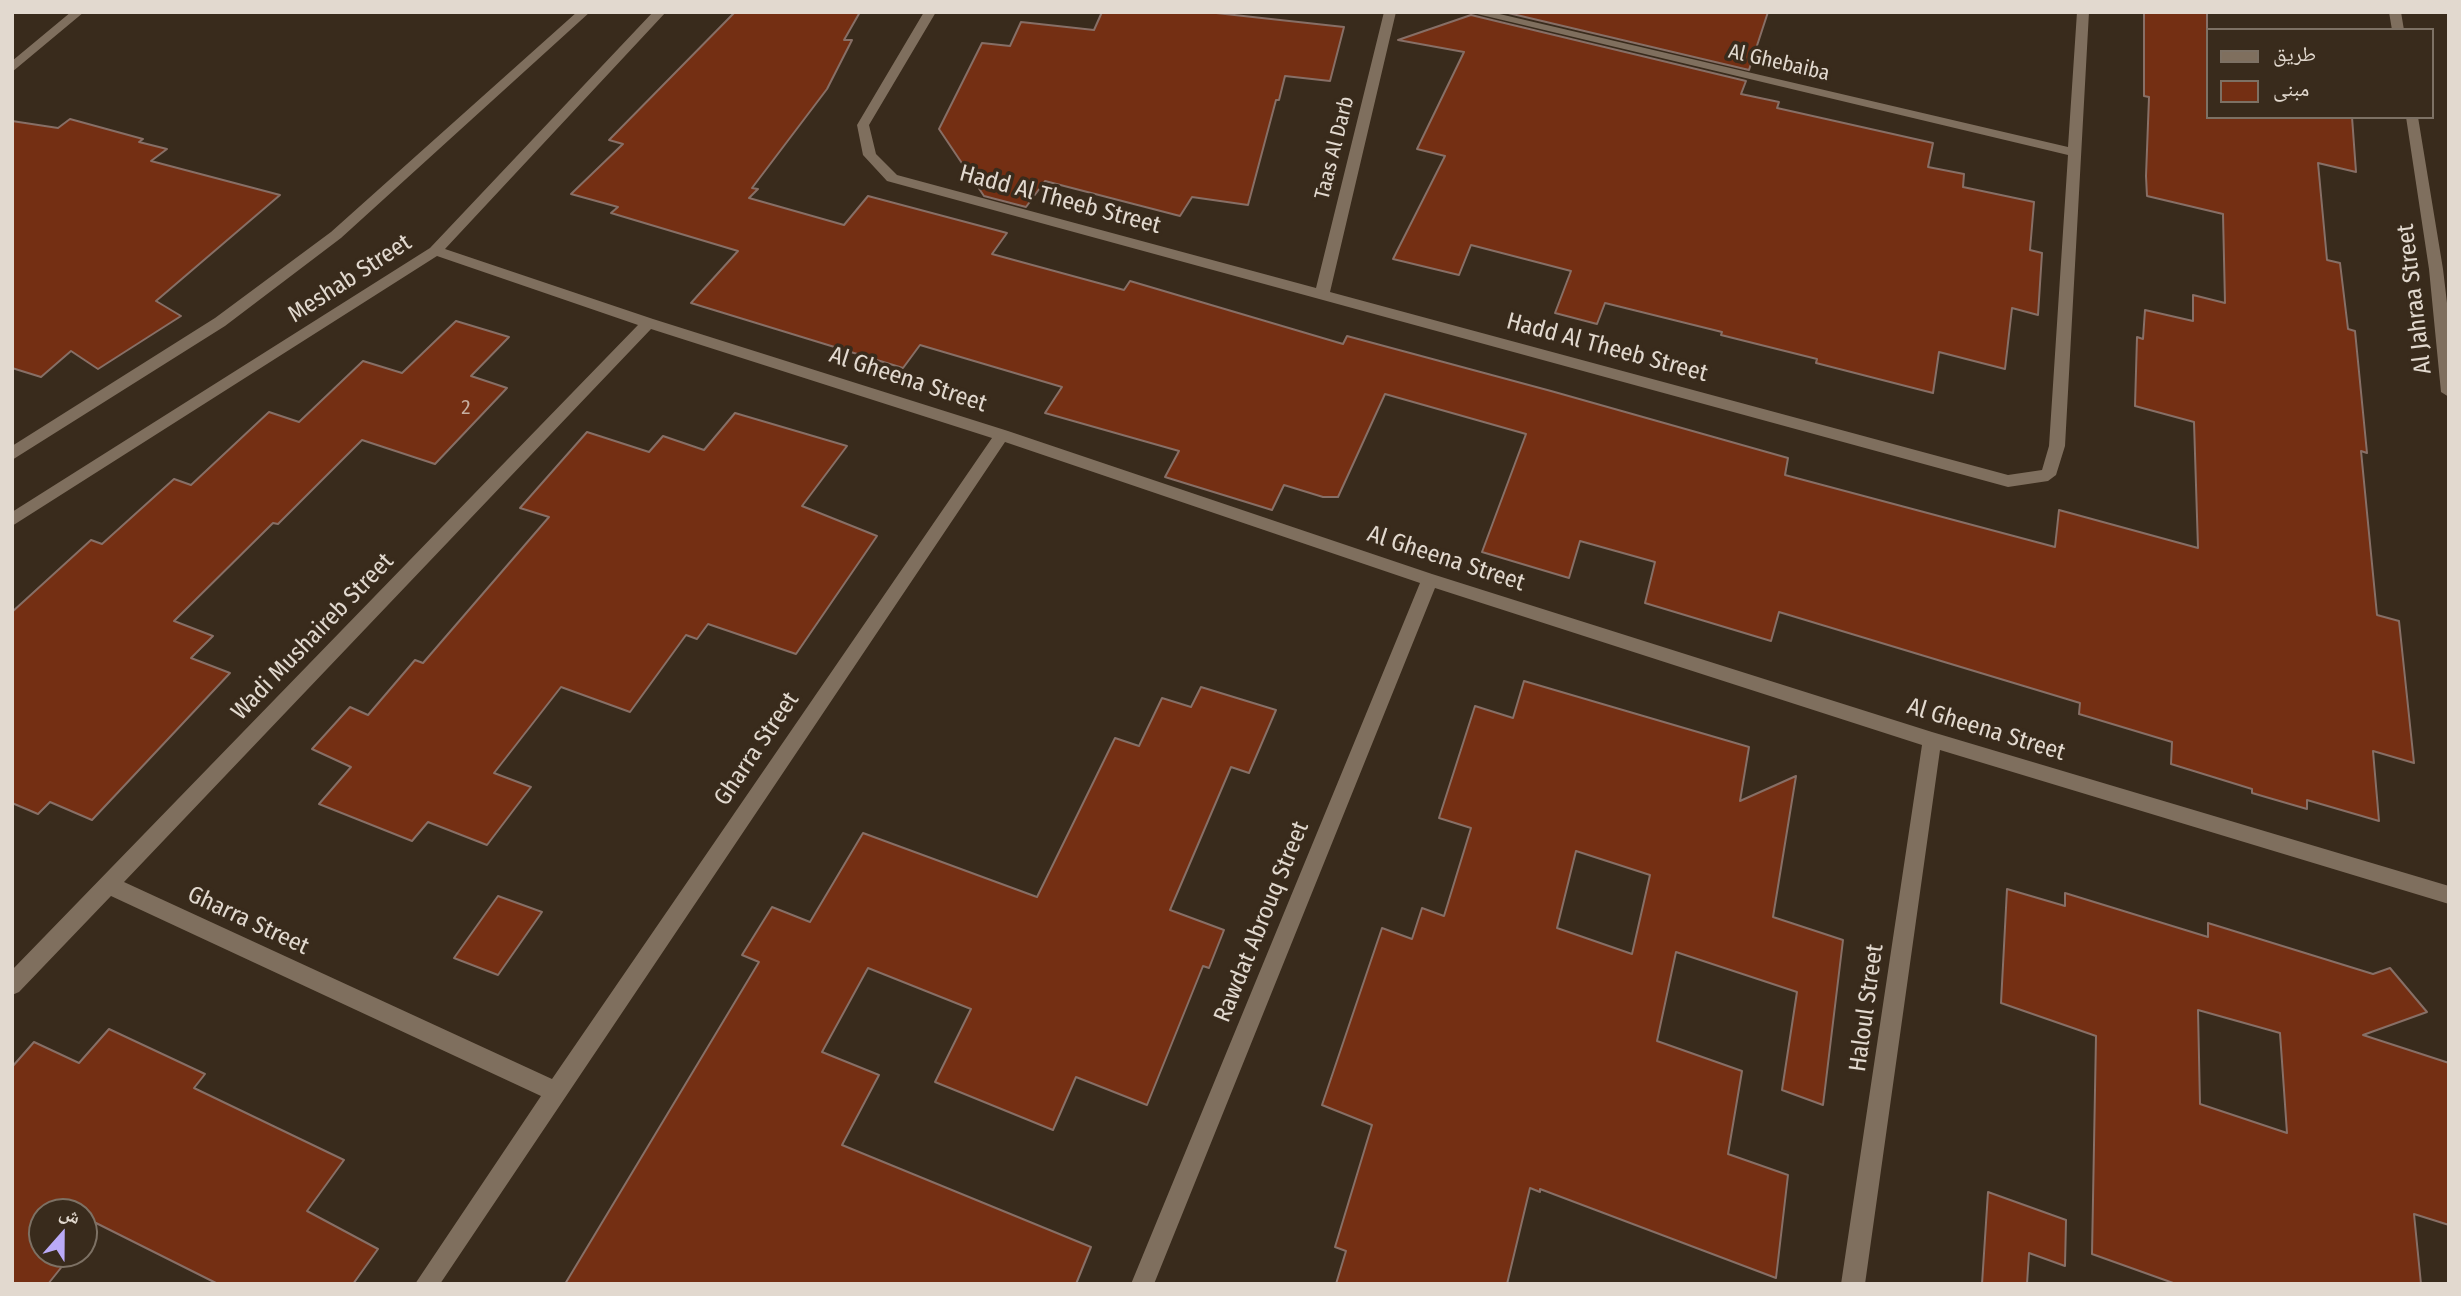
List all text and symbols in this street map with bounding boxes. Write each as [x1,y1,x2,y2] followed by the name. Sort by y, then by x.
[2206,28,2433,119] legend
[1726,39,1832,87] street label: Al Ghebaiba
[2273,41,2316,67] text: طريق
[2273,76,2309,102] text: مبنى
[1310,94,1360,202] street label: Taas Al Darb
[956,159,1164,241] street label: Hadd Al Theeb Street
[2391,222,2439,376] street label: Al Jahraa Street
[283,229,417,329] street label: Meshab Street
[1503,307,1711,389] street label: Hadd Al Theeb Street
[826,341,990,419] street label: Al Gheena Street
[461,395,471,421] house number: 2
[1364,520,1528,598] street label: Al Gheena Street
[226,548,400,726] street label: Wadi Mushaireb Street
[709,687,805,811] street label: Gharra Street
[1903,692,2069,768] street label: Al Gheena Street
[1209,817,1315,1027] street label: Rawdat Abrouq Street
[183,880,313,962] street label: Gharra Street
[1844,942,1890,1074] street label: Haloul Street
[28,1198,98,1268] north arrow
[56,1200,84,1229] text: ش

